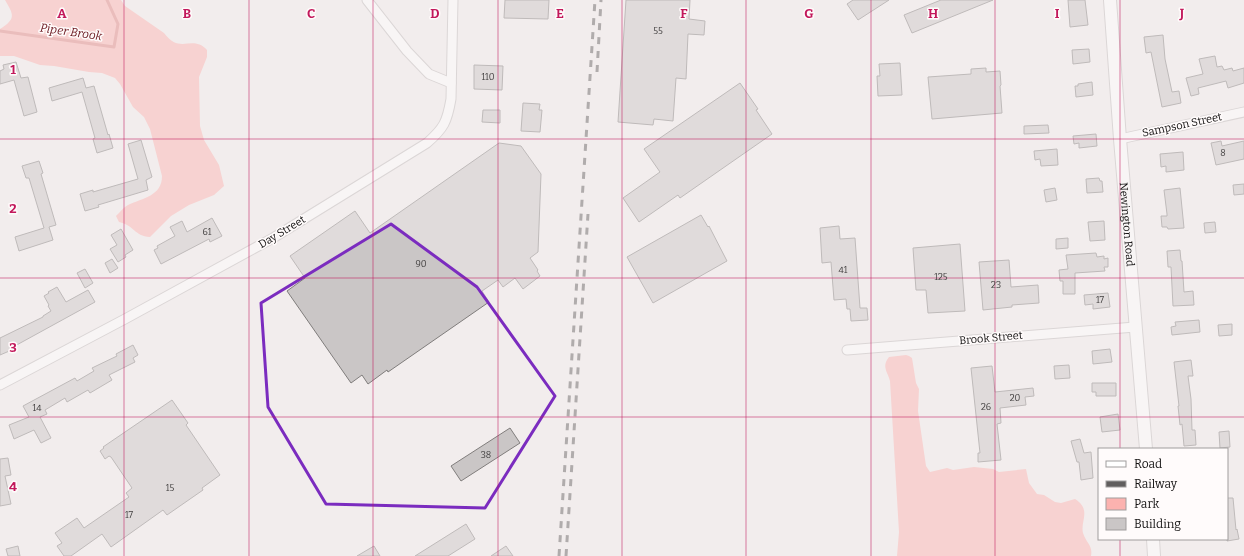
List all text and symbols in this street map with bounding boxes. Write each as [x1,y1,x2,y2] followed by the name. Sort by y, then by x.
[57,6,67,21] text: A
[183,6,191,21] text: B
[307,6,315,21] text: C
[430,6,440,21] text: D
[556,6,564,21] text: E
[680,6,688,21] text: F
[804,6,814,21] text: G
[928,6,938,21] text: H
[1055,6,1060,21] text: I
[1179,6,1185,21] text: J
[39,21,103,43] water label: Piper Brook
[653,26,663,36] house number: 55
[10,62,16,77] text: 1
[481,72,495,82] house number: 110
[1141,110,1223,140] street label: Sampson Street
[1220,148,1226,158] house number: 8
[1117,182,1137,268] street label: Newington Road
[9,201,17,216] text: 2
[256,213,308,251] street label: Day Street
[203,227,212,237] house number: 61
[415,259,427,269] house number: 90
[839,265,848,275] house number: 41
[934,272,948,282] house number: 125
[991,280,1001,290] house number: 23
[1096,295,1105,305] house number: 17
[959,329,1023,347] street label: Brook Street
[9,340,17,355] text: 3
[1010,393,1021,403] house number: 20
[981,402,991,412] house number: 26
[33,403,42,413] house number: 14
[1098,448,1228,540] legend
[481,450,491,460] house number: 38
[1134,457,1162,471] text: Road
[1134,477,1178,491] text: Railway
[9,479,17,494] text: 4
[166,483,174,493] house number: 15
[1134,497,1160,511] text: Park
[125,510,134,520] house number: 17
[1134,517,1181,531] text: Building

